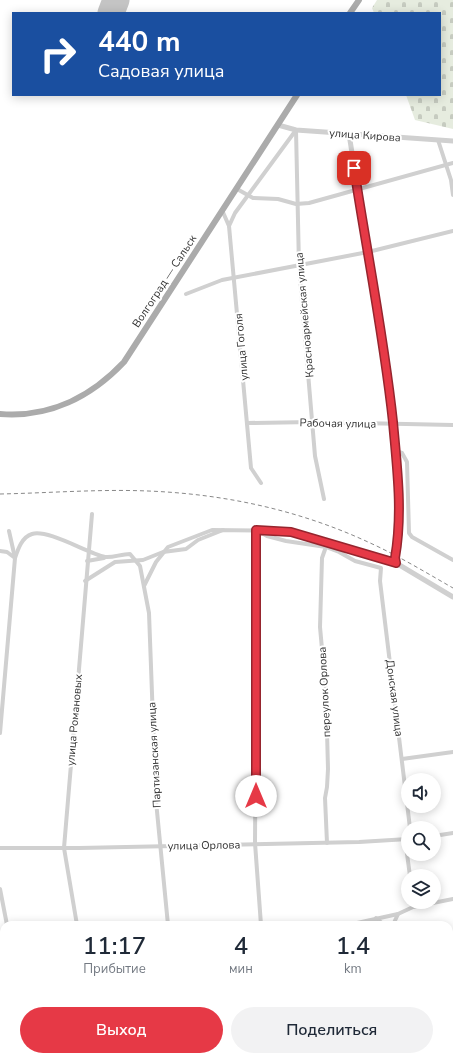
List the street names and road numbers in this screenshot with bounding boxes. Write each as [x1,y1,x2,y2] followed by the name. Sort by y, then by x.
[329,126,401,145] street label: улица Кирова
[129,232,200,331] street label: Волгоград — Сальск
[292,252,317,378] street label: Красноармейская улица
[231,313,252,381] street label: улица Гоголя
[300,415,377,432] street label: Рабочая улица
[315,646,334,738] street label: переулок Орлова
[382,659,407,738] street label: Донская улица
[63,673,86,767] street label: улица Романовых
[144,701,165,808] street label: Партизанская улица
[167,837,241,854] street label: улица Орлова

